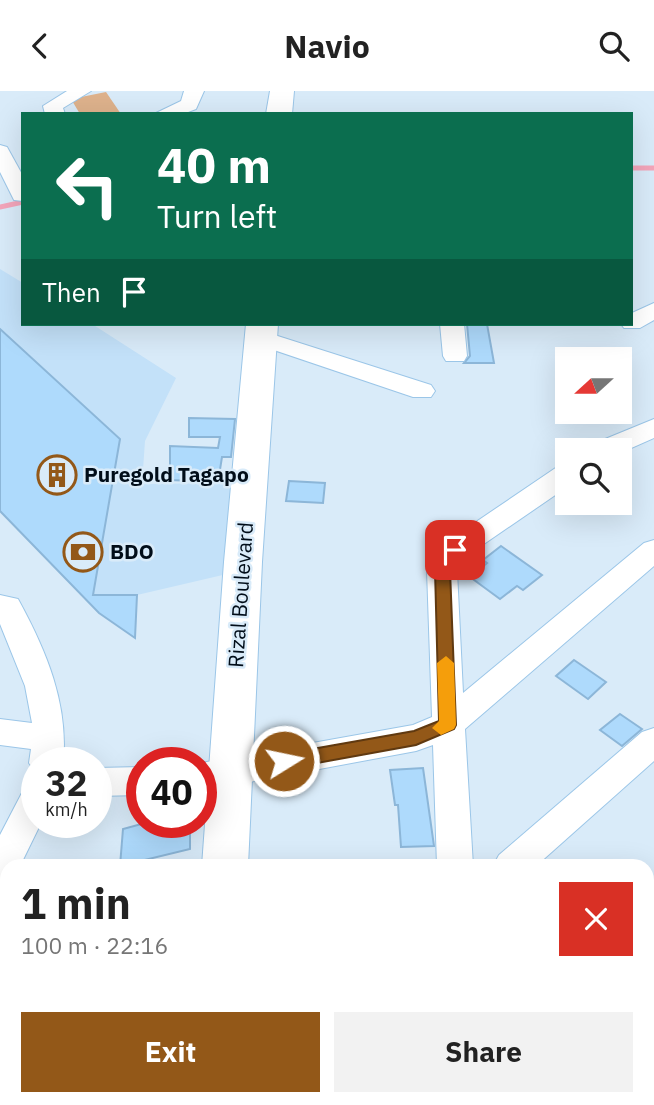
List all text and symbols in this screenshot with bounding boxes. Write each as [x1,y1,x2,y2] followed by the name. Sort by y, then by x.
[284,25,370,67] text: Navio
[21,27,59,65] icon: back
[595,27,633,65] icon: search
[157,133,271,196] text: 40 m
[42,140,133,231] icon: left
[157,195,277,237] text: Turn left
[115,273,153,311] icon: arrive
[42,275,101,309] text: Then
[555,347,632,423] north arrow
[555,347,632,515] map controls
[555,438,632,515] button: search
[36,454,78,496] building icon: Puregold Tagapo
[84,460,249,488] place label: Puregold Tagapo
[425,520,485,580] pin
[221,521,259,669] street label: Rizal Boulevard
[62,531,104,573] bank icon: BDO
[436,531,474,569] icon: arrive
[110,537,154,565] place label: BDO
[247,724,321,798] position arrow
[126,747,217,838] speed limit sign: 40
[45,760,88,806] text: 32
[45,798,88,821] text: km/h
[21,876,131,931] text: 1 min
[559,882,633,956] button: close
[21,930,168,960] text: 100 m · 22:16
[21,1012,320,1092] button: Exit
[334,1012,633,1092] button: Share

